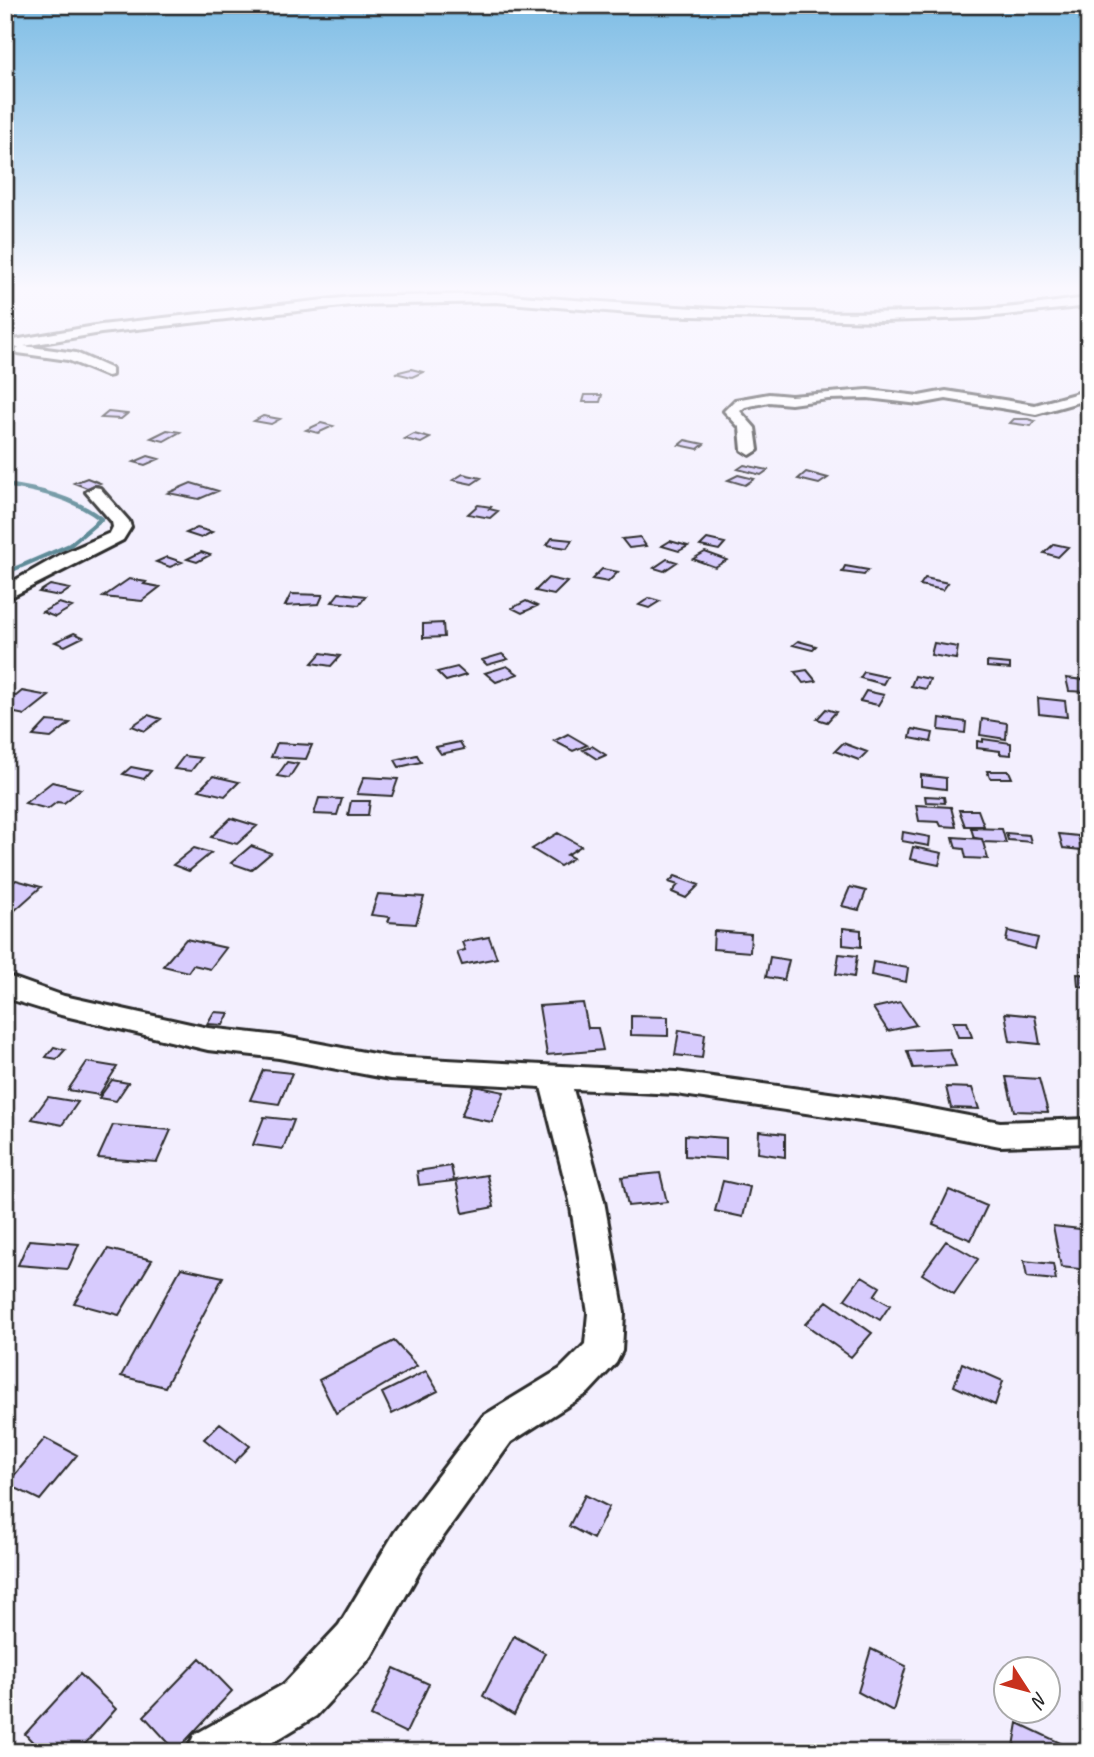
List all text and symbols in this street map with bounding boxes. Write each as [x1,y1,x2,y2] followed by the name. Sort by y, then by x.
[992,1656,1062,1726] north arrow
[1025,1688,1053,1714] text: N

